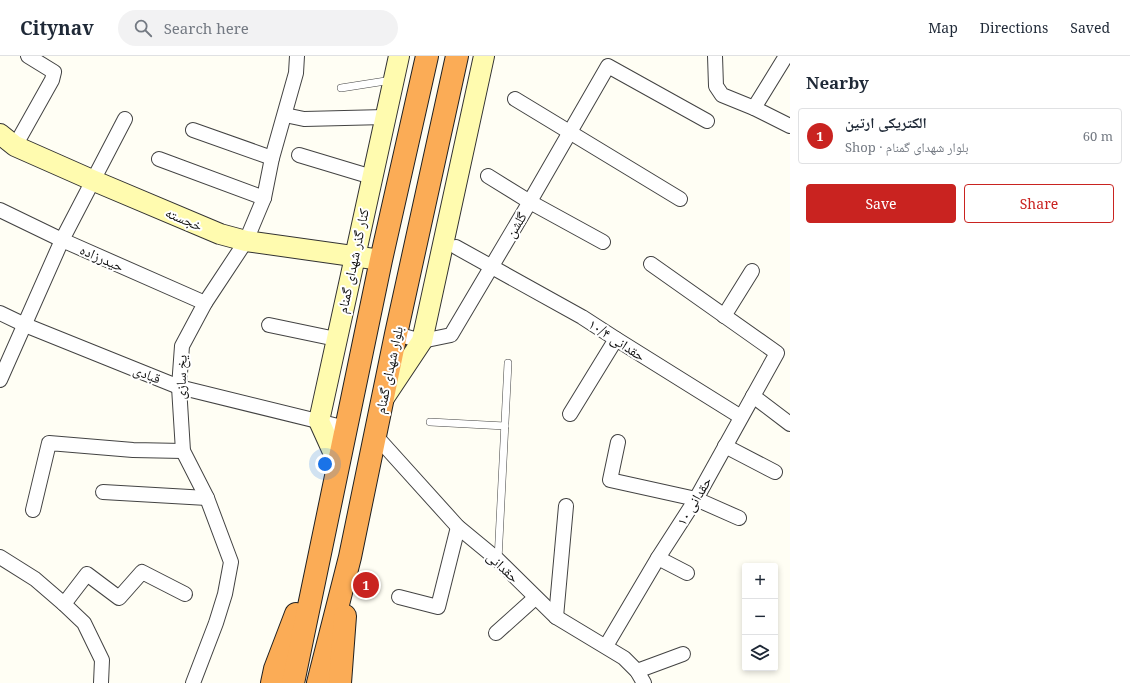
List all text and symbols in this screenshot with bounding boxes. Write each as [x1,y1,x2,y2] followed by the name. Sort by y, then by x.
[118,10,398,46] search box
[20,15,94,41] text: Citynav
[132,17,154,39] icon: search
[164,18,249,38] text: Search here
[928,18,958,37] text: Map
[980,18,1048,37] text: Directions
[1070,18,1110,37] text: Saved
[806,71,869,94] text: Nearby
[845,112,927,132] text: الکتریکی ارتین
[816,127,824,145] text: 1
[1083,127,1113,145] text: 60 m
[845,138,969,156] text: Shop · بلوار شهدای گمنام
[806,184,956,223] button: Save
[964,184,1114,223] button: Share
[163,202,206,235] street label: خجسته
[332,206,374,315] street label: کنار گذر شهدای گمنام
[501,208,531,241] street label: گلشن
[77,239,127,276] street label: حیدرزاده
[585,314,649,365] street label: حقدانی ۱۰/۴
[370,324,408,416] street label: بلوار شهدای گمنام
[170,354,192,400] street label: یخ سازی
[131,359,164,388] street label: قبادی
[315,454,335,474] your location
[672,473,716,529] street label: حقدانی ۱۰
[483,547,524,587] street label: حقدانی
[742,563,778,671] map controls
[742,563,778,599] button: +
[353,570,379,600] pin: 1
[742,599,778,635] button: −
[742,635,778,671] button: layers

